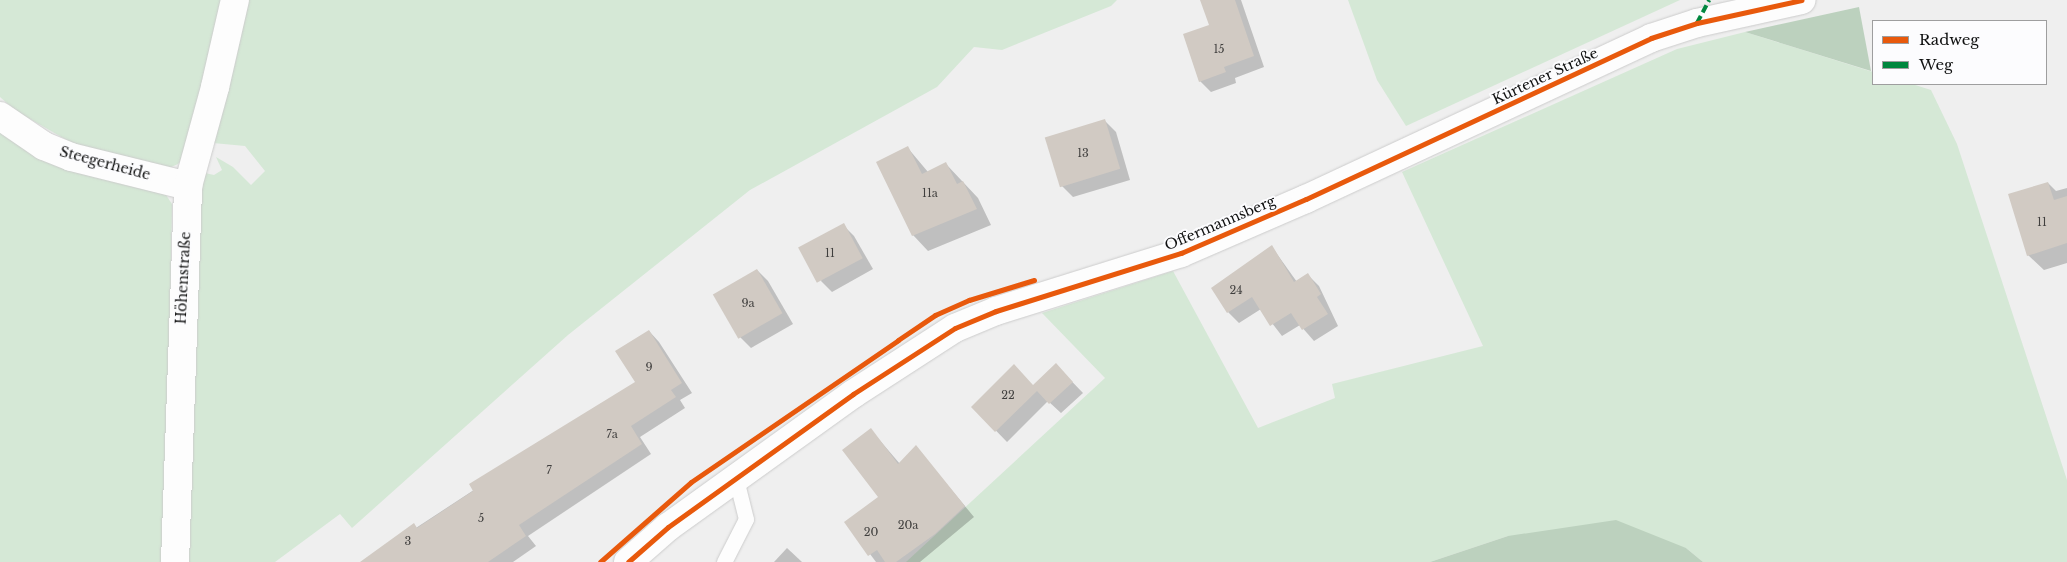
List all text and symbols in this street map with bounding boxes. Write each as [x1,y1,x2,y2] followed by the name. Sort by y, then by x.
[1872,20,2047,85] legend
[1919,30,1979,49] text: Radweg
[1213,42,1225,56] house number: 15
[1489,44,1601,108] street label: Kürtener Straße
[1919,55,1953,74] text: Weg
[58,143,152,183] street label: Steegerheide
[1077,146,1089,160] house number: 13
[922,186,938,200] house number: 11a
[1162,192,1278,254] street label: Offermannsberg
[2037,215,2047,229] house number: 11
[172,231,194,325] street label: Höhenstraße
[825,246,835,260] house number: 11
[1229,283,1243,297] house number: 24
[741,296,755,310] house number: 9a
[645,360,653,374] house number: 9
[1001,388,1015,402] house number: 22
[606,427,618,441] house number: 7a
[546,463,552,477] house number: 7
[478,511,484,525] house number: 5
[898,518,918,532] house number: 20a
[864,525,878,539] house number: 20
[405,534,411,548] house number: 3

